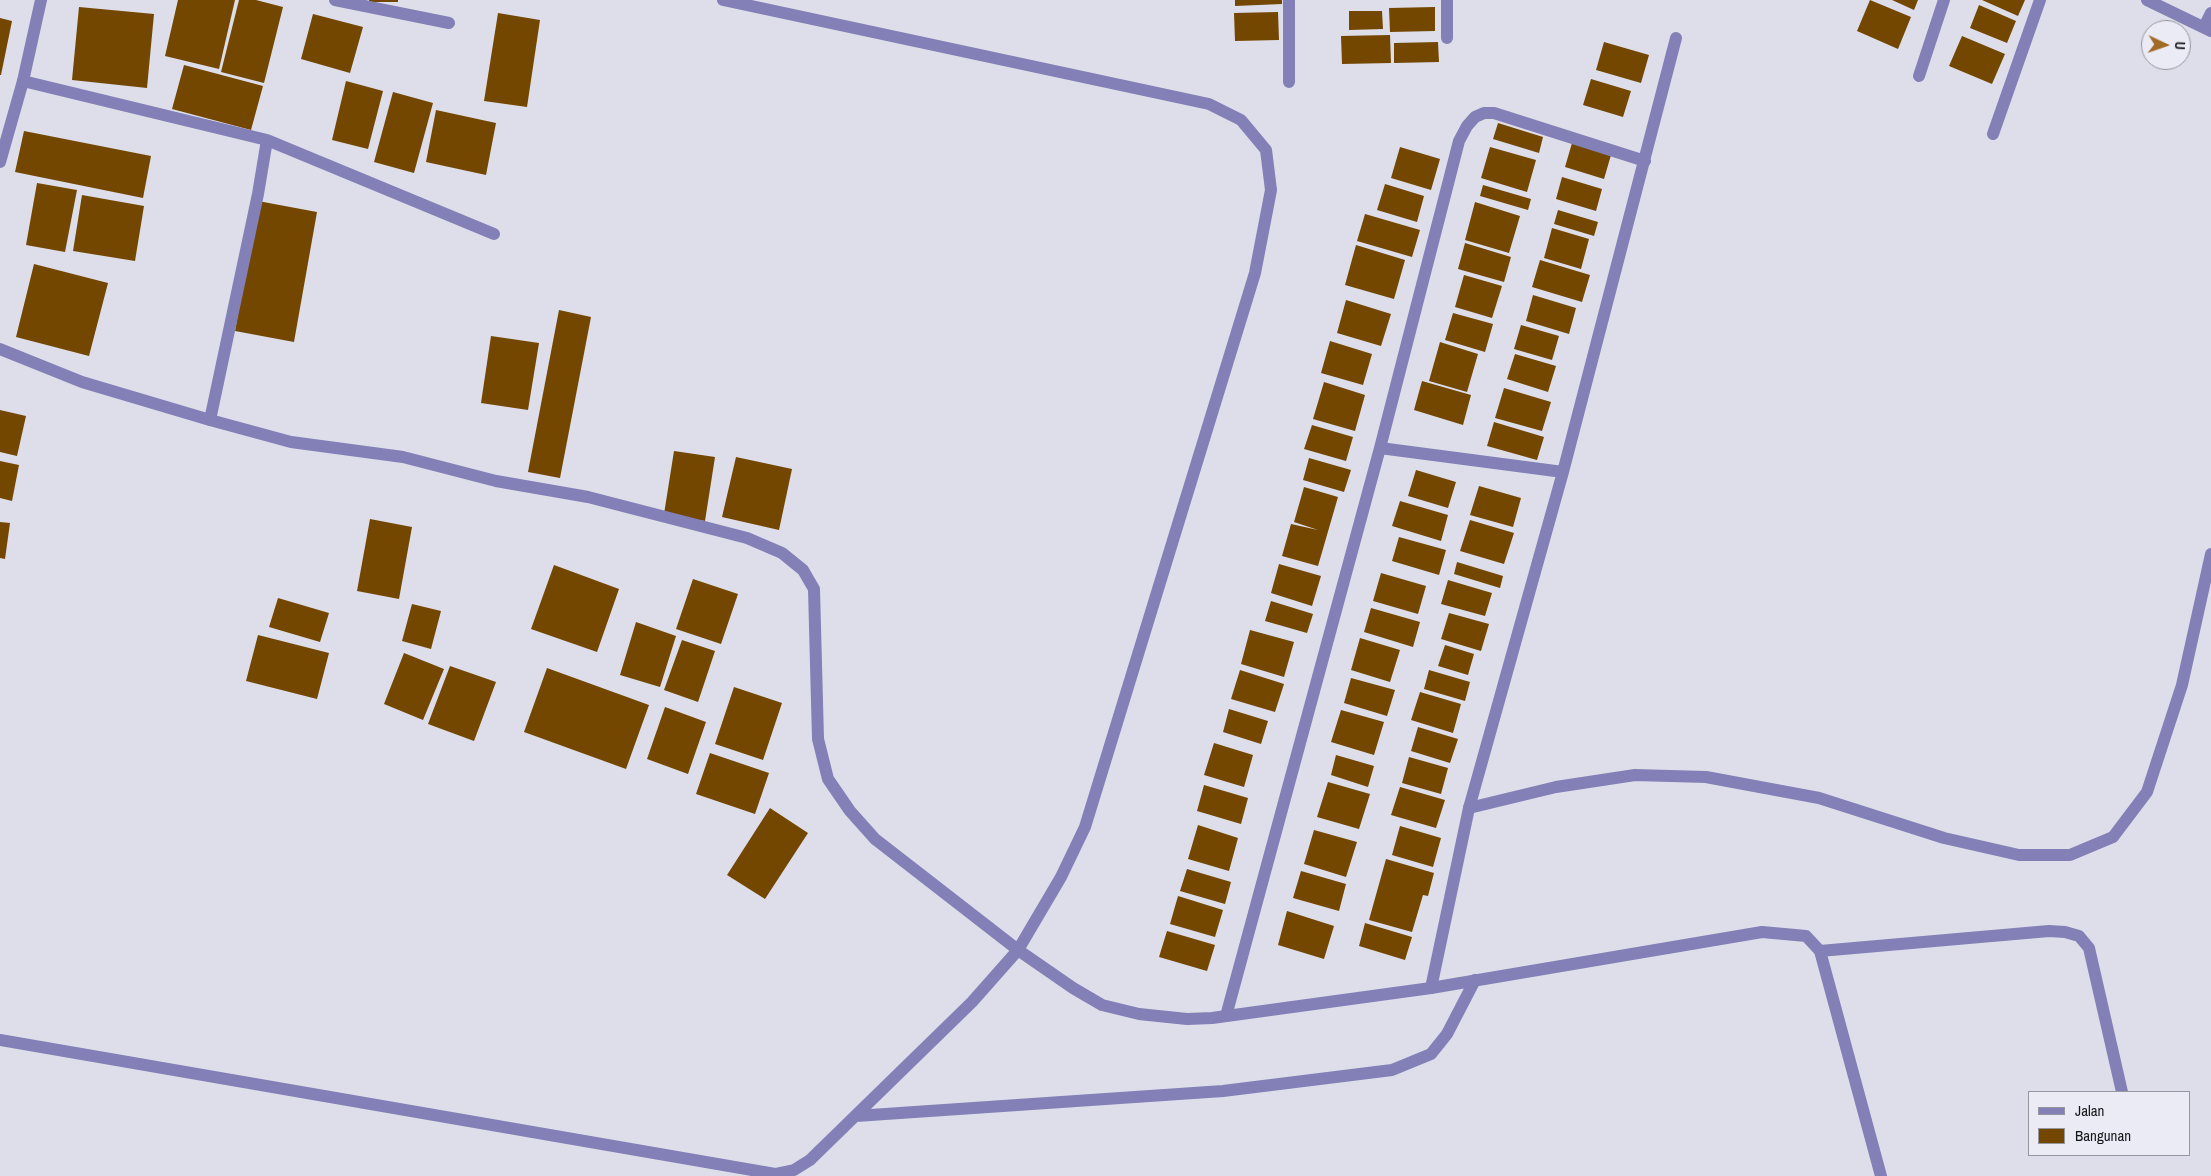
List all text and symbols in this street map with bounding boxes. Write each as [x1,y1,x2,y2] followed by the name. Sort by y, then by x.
[2141,20,2191,70] north arrow
[2171,41,2189,50] text: U
[2028,1091,2191,1156] legend
[2075,1100,2104,1121] text: Jalan
[2075,1125,2131,1146] text: Bangunan

